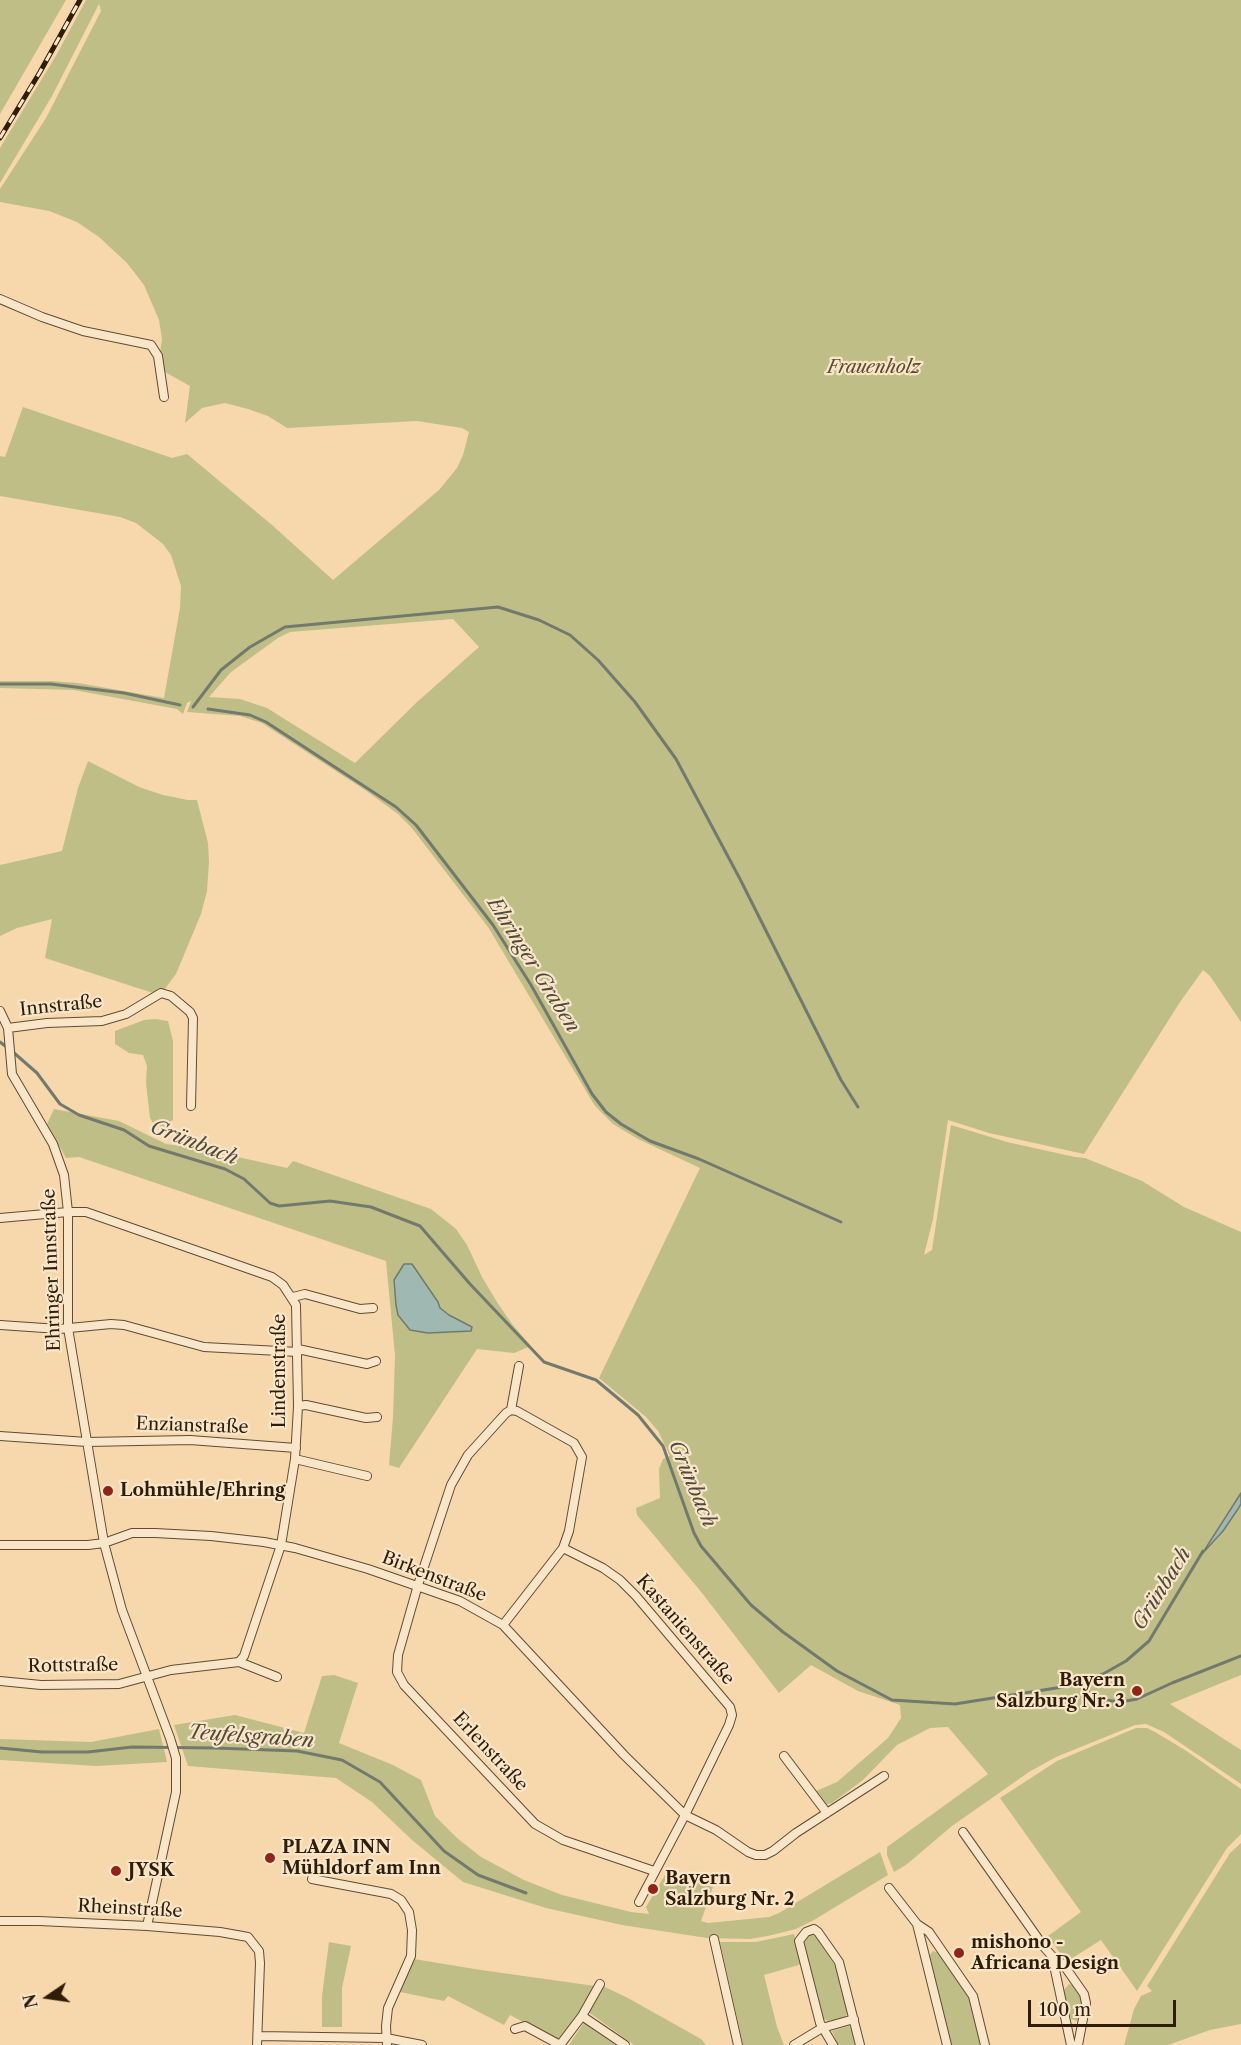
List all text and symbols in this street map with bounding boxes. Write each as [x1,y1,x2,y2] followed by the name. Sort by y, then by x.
[827,357,921,379] park label: Frauenholz
[482,893,584,1037] water label: Ehringer Graben
[19,991,103,1021] street label: Innstraße
[147,1115,241,1171] water label: Grünbach
[38,1188,66,1352] street label: Ehringer Innstraße
[269,1314,291,1428] street label: Lindenstraße
[135,1413,249,1439] street label: Enzianstraße
[663,1437,721,1531] water label: Grünbach
[120,1480,286,1502] place label: Lohmühle/Ehring
[101,1484,115,1498] marker: Lohmühle/Ehring
[1127,1544,1197,1634] water label: Grünbach
[379,1547,489,1607] street label: Birkenstraße
[631,1571,739,1689] street label: Kastanienstraße
[28,1654,118,1678] street label: Rottstraße
[996,1670,1125,1712] place label: Bayern Salzburg Nr. 3
[1130,1684,1144,1698] marker: Bayern Salzburg Nr. 3
[448,1708,532,1796] street label: Erlenstraße
[187,1721,315,1753] water label: Teufelsgraben
[282,1837,441,1880] place label: PLAZA INN Mühldorf am Inn
[263,1851,277,1865] marker: PLAZA INN Mühldorf am Inn
[128,1860,174,1882] place label: JYSK
[109,1864,123,1878] marker: JYSK
[665,1868,795,1910] place label: Bayern Salzburg Nr. 2
[646,1882,660,1896] marker: Bayern Salzburg Nr. 2
[77,1895,183,1923] street label: Rheinstraße
[971,1932,1119,1974] place label: mishono - Africana Design
[952,1946,966,1960] marker: mishono - Africana Design
[18,1967,78,2027] north arrow
[1031,1988,1180,2026] scale bar
[19,1992,42,2010] text: N
[1039,1999,1091,2021] text: 100 m

